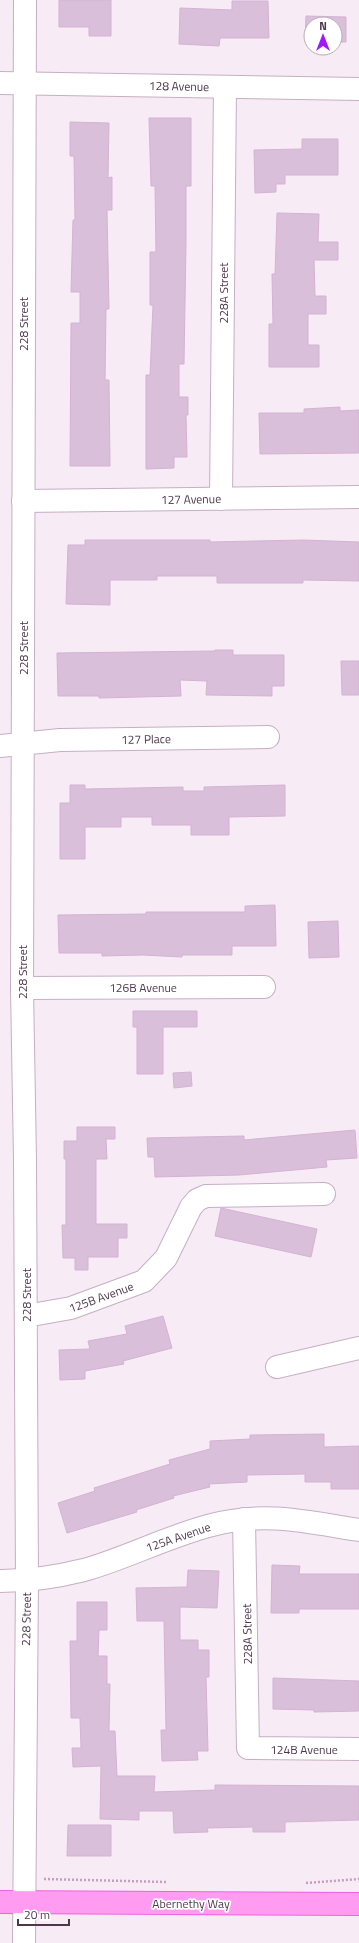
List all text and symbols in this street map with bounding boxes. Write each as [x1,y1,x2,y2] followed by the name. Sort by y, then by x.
[303,16,343,56] north arrow
[319,18,327,34] text: N
[149,76,209,96] street label: 128 Avenue
[214,262,233,323] street label: 228A Street
[14,296,33,351] street label: 228 Street
[161,489,221,509] street label: 127 Avenue
[14,620,33,675] street label: 228 Street
[121,729,171,749] street label: 127 Place
[13,944,32,999] street label: 228 Street
[109,978,177,997] street label: 126B Avenue
[17,1267,36,1322] street label: 228 Street
[66,1276,136,1318] street label: 125B Avenue
[143,1517,213,1557] street label: 125A Avenue
[16,1591,36,1646] street label: 228 Street
[237,1603,257,1665] street label: 228A Street
[270,1740,338,1759] street label: 124B Avenue
[152,1894,230,1913] street label: Abernethy Way
[18,1901,69,1927] scale bar
[24,1905,50,1924] text: 20 m

